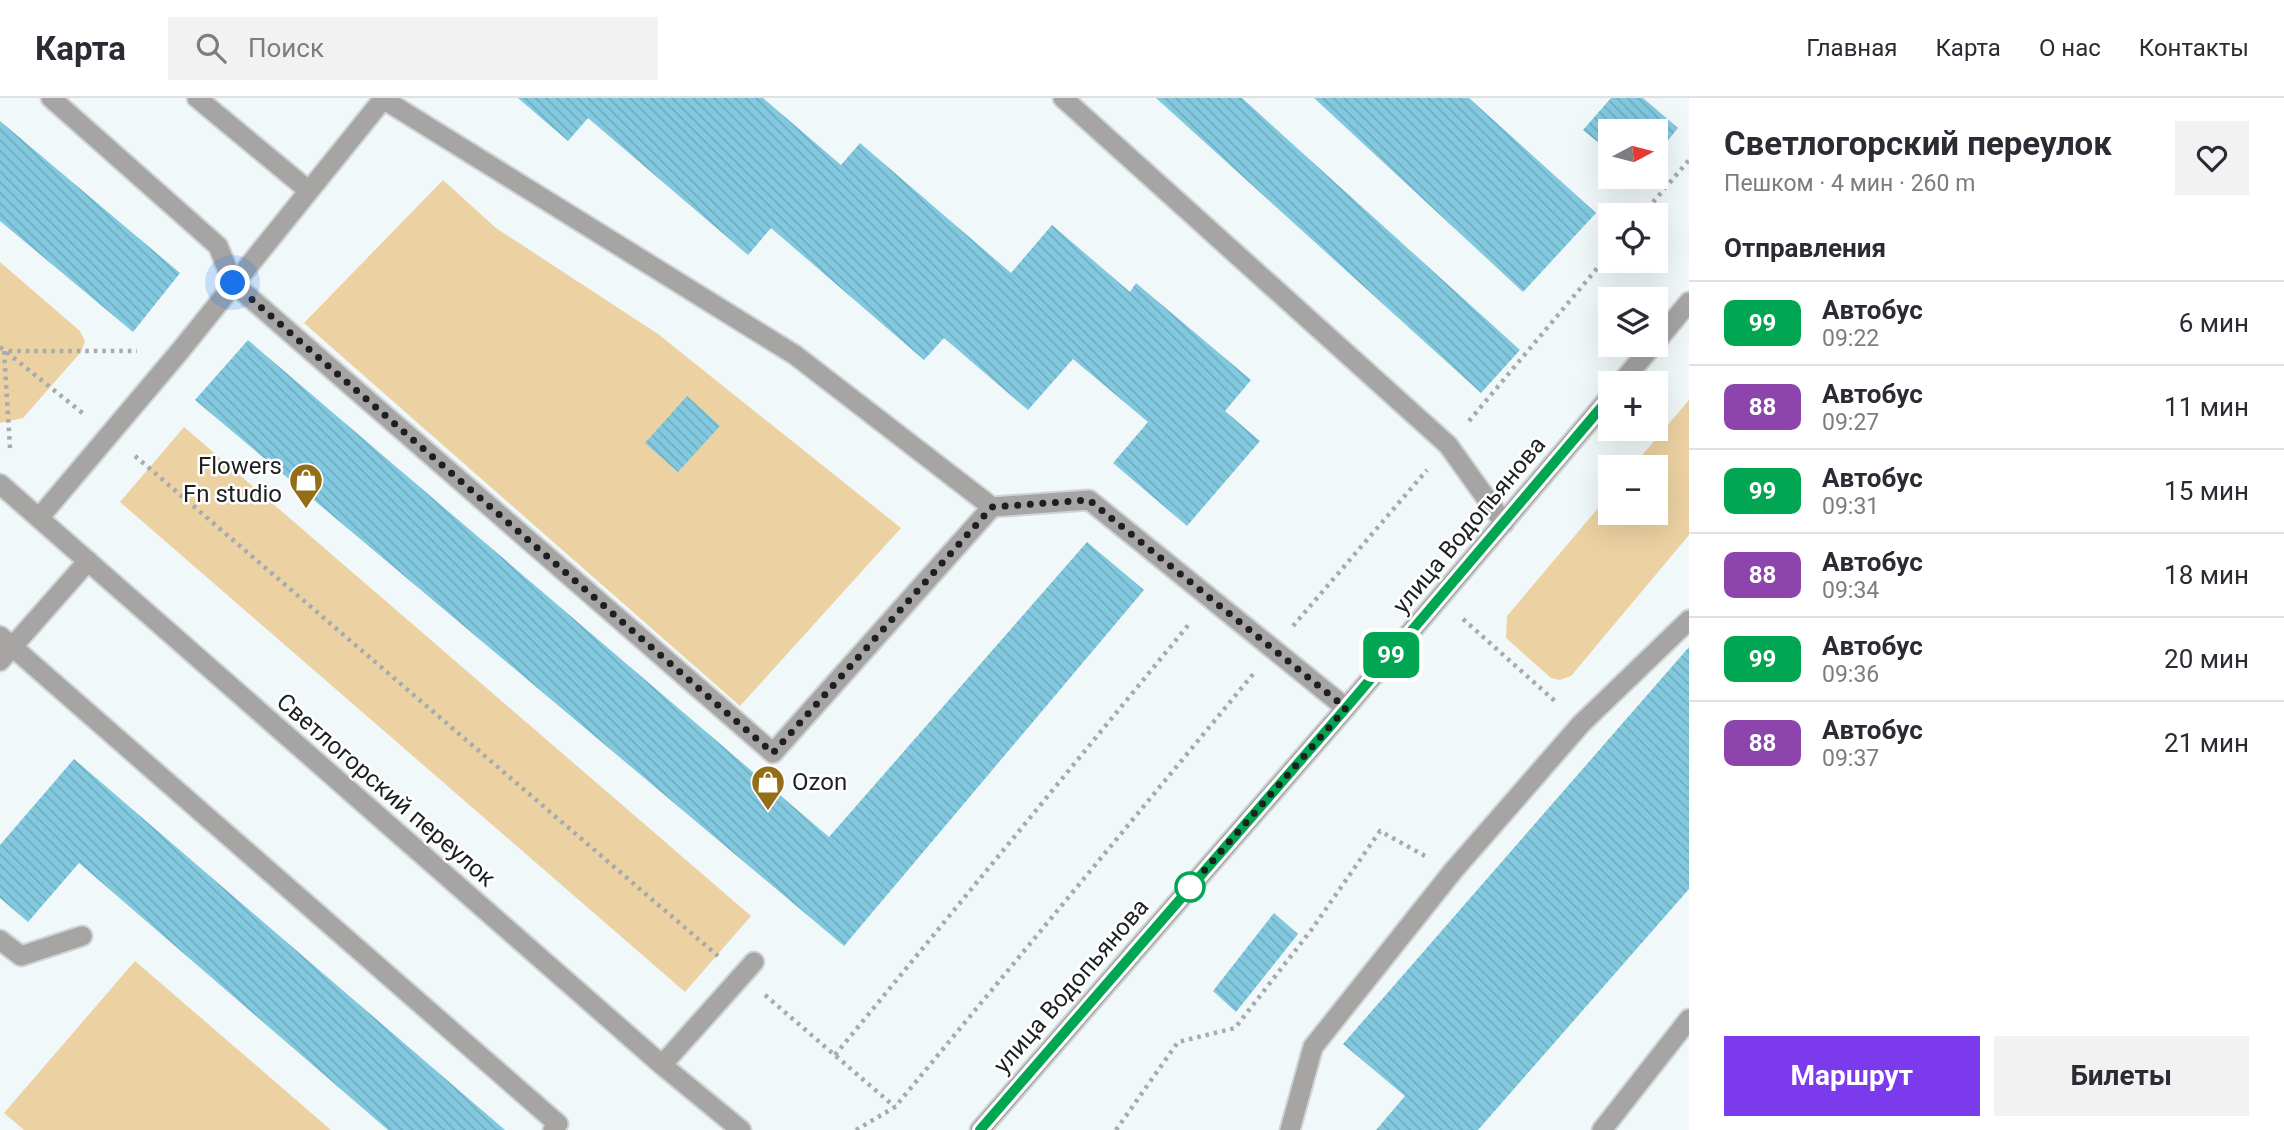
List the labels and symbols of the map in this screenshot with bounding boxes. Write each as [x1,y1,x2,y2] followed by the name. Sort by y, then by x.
[1598,119,1668,189] north arrow
[215,265,250,300] your location
[1387,431,1551,619] street label: улица Водопьянова
[183,452,282,508] place label: Flowers Fn studio
[287,461,325,510] shop icon: Flowers Fn studio
[1360,632,1422,678] line badge: 99
[271,687,501,893] street label: Светлогорский переулок
[749,763,787,812] shop icon: Ozon
[792,768,847,796] place label: Ozon
[1175,872,1205,902] unlabelled marker
[988,893,1154,1079] street label: улица Водопьянова

